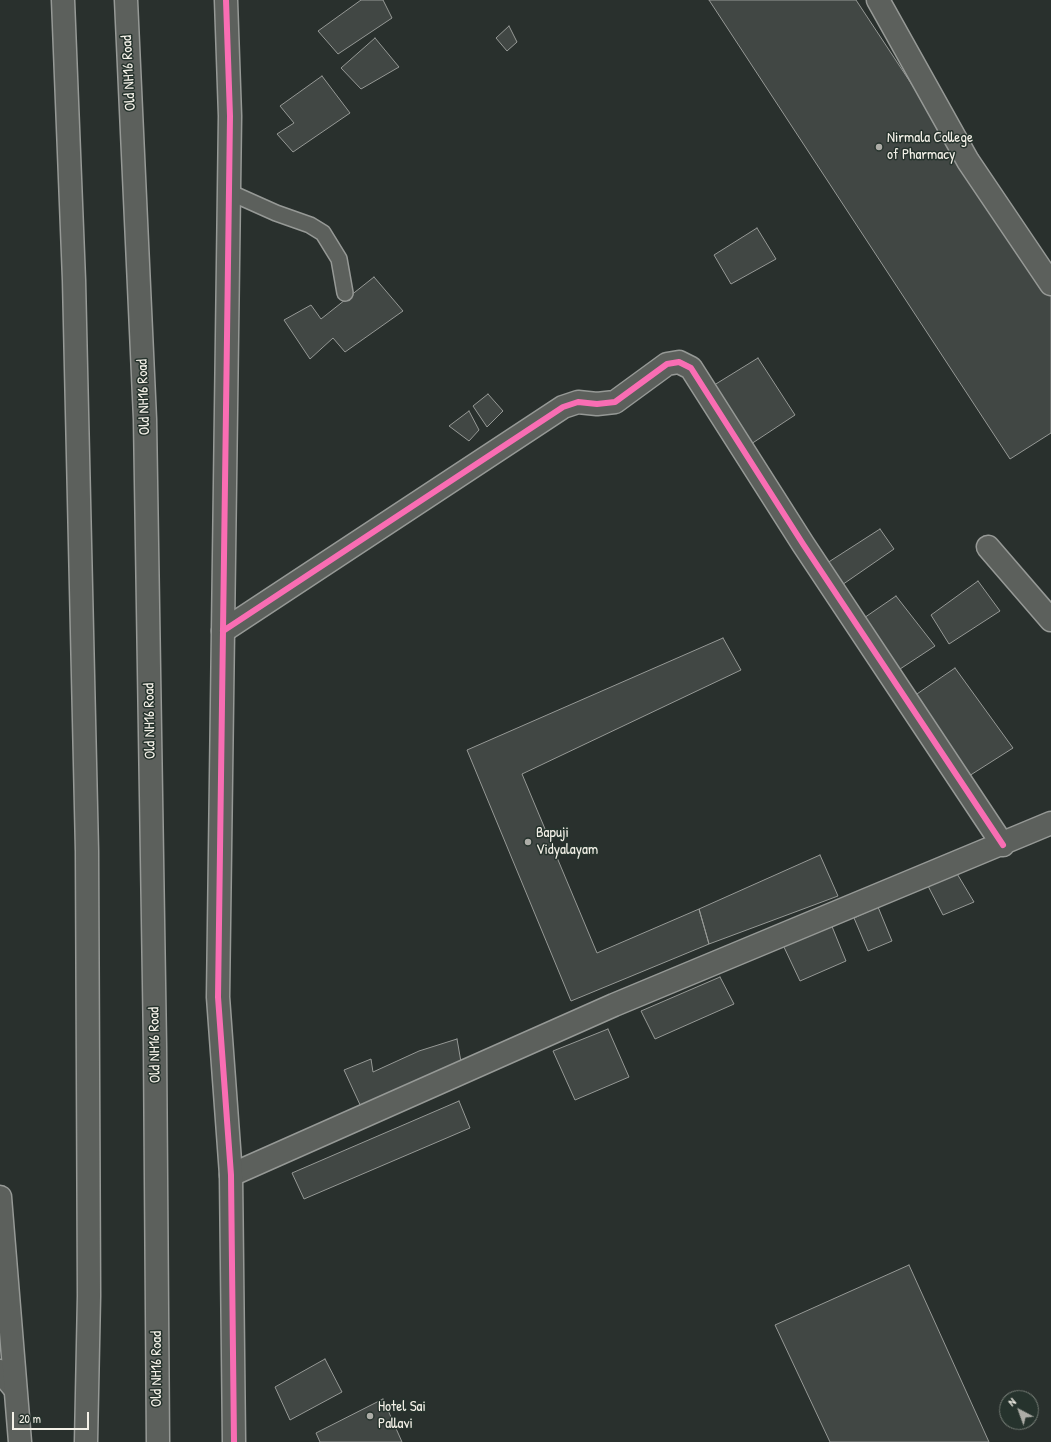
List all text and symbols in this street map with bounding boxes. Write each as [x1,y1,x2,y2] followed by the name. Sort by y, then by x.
[118,35,140,111] street label: Old NH16 Road
[887,129,973,164] place label: Nirmala College of Pharmacy
[874,142,884,152] marker: Nirmala College of Pharmacy
[134,359,154,435] street label: Old NH16 Road
[140,683,160,759] street label: Old NH16 Road
[536,824,598,859] place label: Bapuji Vidyalayam
[523,837,533,847] marker: Bapuji Vidyalayam
[145,1007,165,1083] street label: Old NH16 Road
[148,1331,166,1407] street label: Old NH16 Road
[999,1390,1039,1430] north arrow
[1005,1394,1019,1409] text: N
[378,1398,426,1433] place label: Hotel Sai Pallavi
[14,1404,91,1430] scale bar
[19,1410,41,1427] text: 20 m
[365,1411,375,1421] marker: Hotel Sai Pallavi

